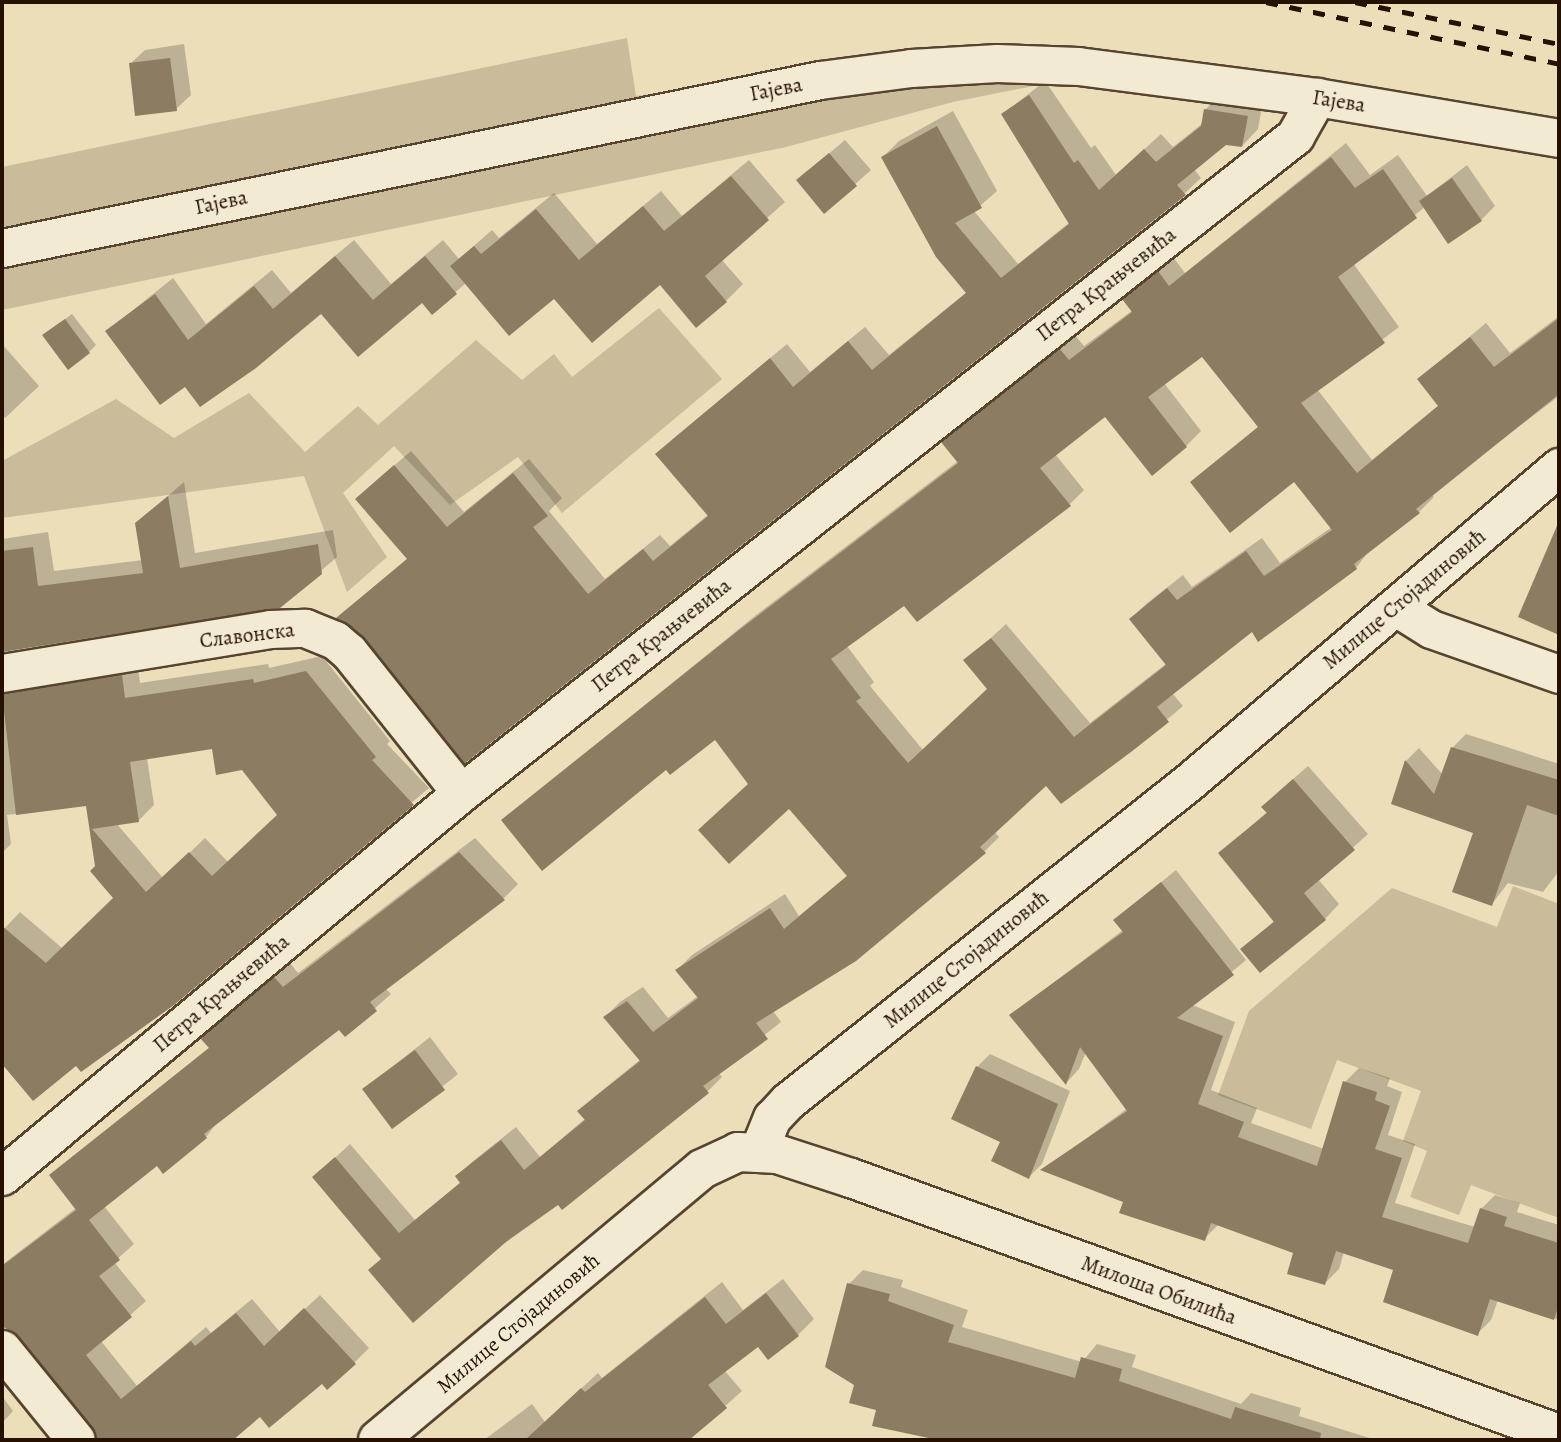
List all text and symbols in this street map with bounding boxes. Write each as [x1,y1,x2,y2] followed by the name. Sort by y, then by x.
[747,72,805,106] street label: Гајева
[1311,84,1367,118] street label: Гајева
[192,184,250,220] street label: Гајева
[1031,222,1181,346] street label: Петра Крањчевића
[1317,523,1491,675] street label: Милице Стојадиновић
[586,573,736,697] street label: Петра Крањчевића
[198,617,296,653] street label: Славонска
[878,885,1054,1033] street label: Милице Стојадиновић
[148,929,294,1057] street label: Петра Крањчевића
[431,1247,605,1399] street label: Милице Стојадиновић
[1078,1250,1240,1330] street label: Милоша Обилића

